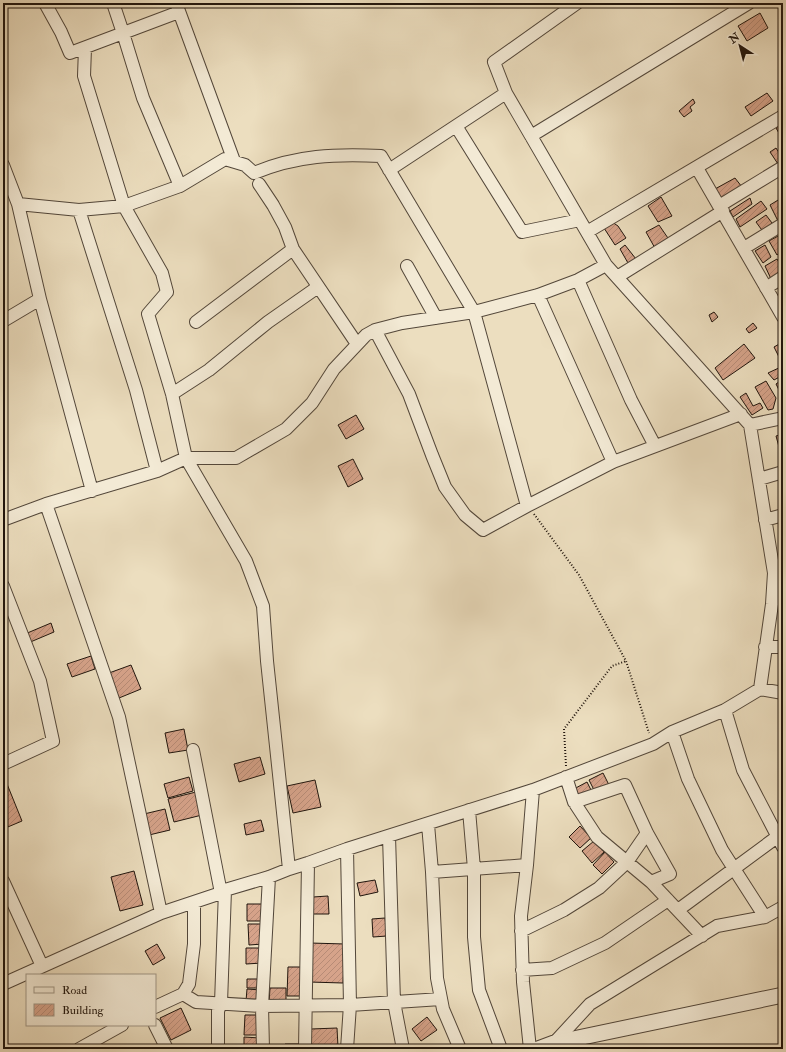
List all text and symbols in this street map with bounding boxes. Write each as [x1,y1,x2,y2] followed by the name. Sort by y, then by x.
[720,26,760,66] north arrow
[726,29,743,47] text: N
[26,974,156,1026] legend
[62,983,87,998] text: Road
[62,1003,105,1018] text: Building

